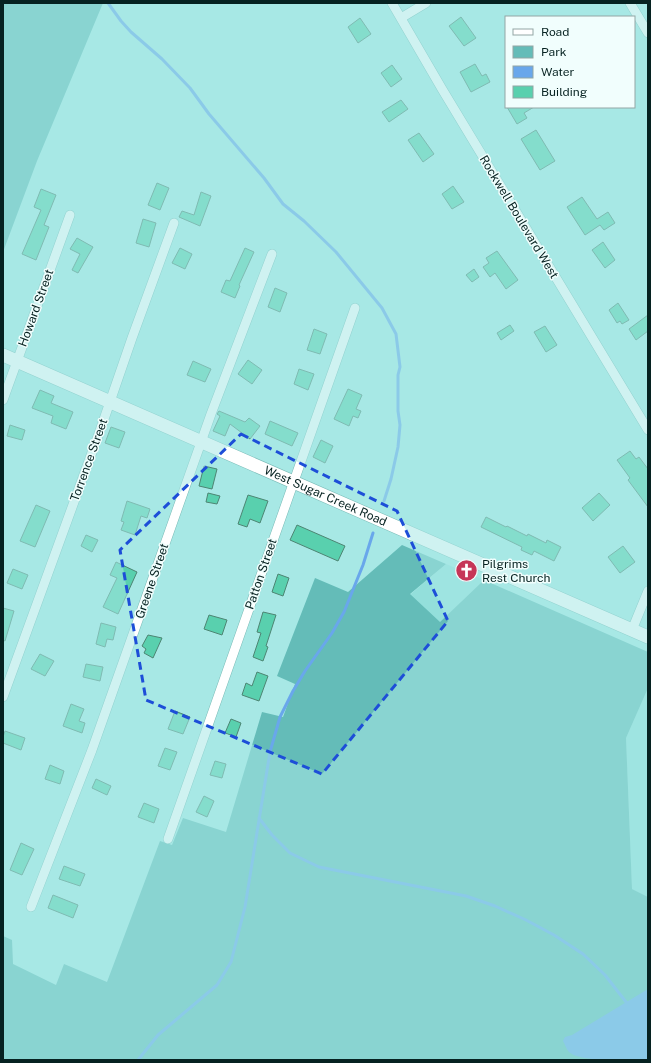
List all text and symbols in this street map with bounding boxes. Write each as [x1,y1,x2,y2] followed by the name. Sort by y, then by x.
[505,16,635,108] legend
[541,25,569,39] text: Road
[541,45,567,59] text: Park
[541,65,575,79] text: Water
[541,85,587,99] text: Building
[477,153,562,281] street label: Rockwell Boulevard West
[16,267,57,349] street label: Howard Street
[67,416,111,503] street label: Torrence Street
[262,463,389,529] street label: West Sugar Creek Road
[242,536,280,611] street label: Patton Street
[133,541,172,620] street label: Greene Street
[482,557,550,585] place label: Pilgrims Rest Church
[454,558,480,584] church icon: Pilgrims Rest Church

